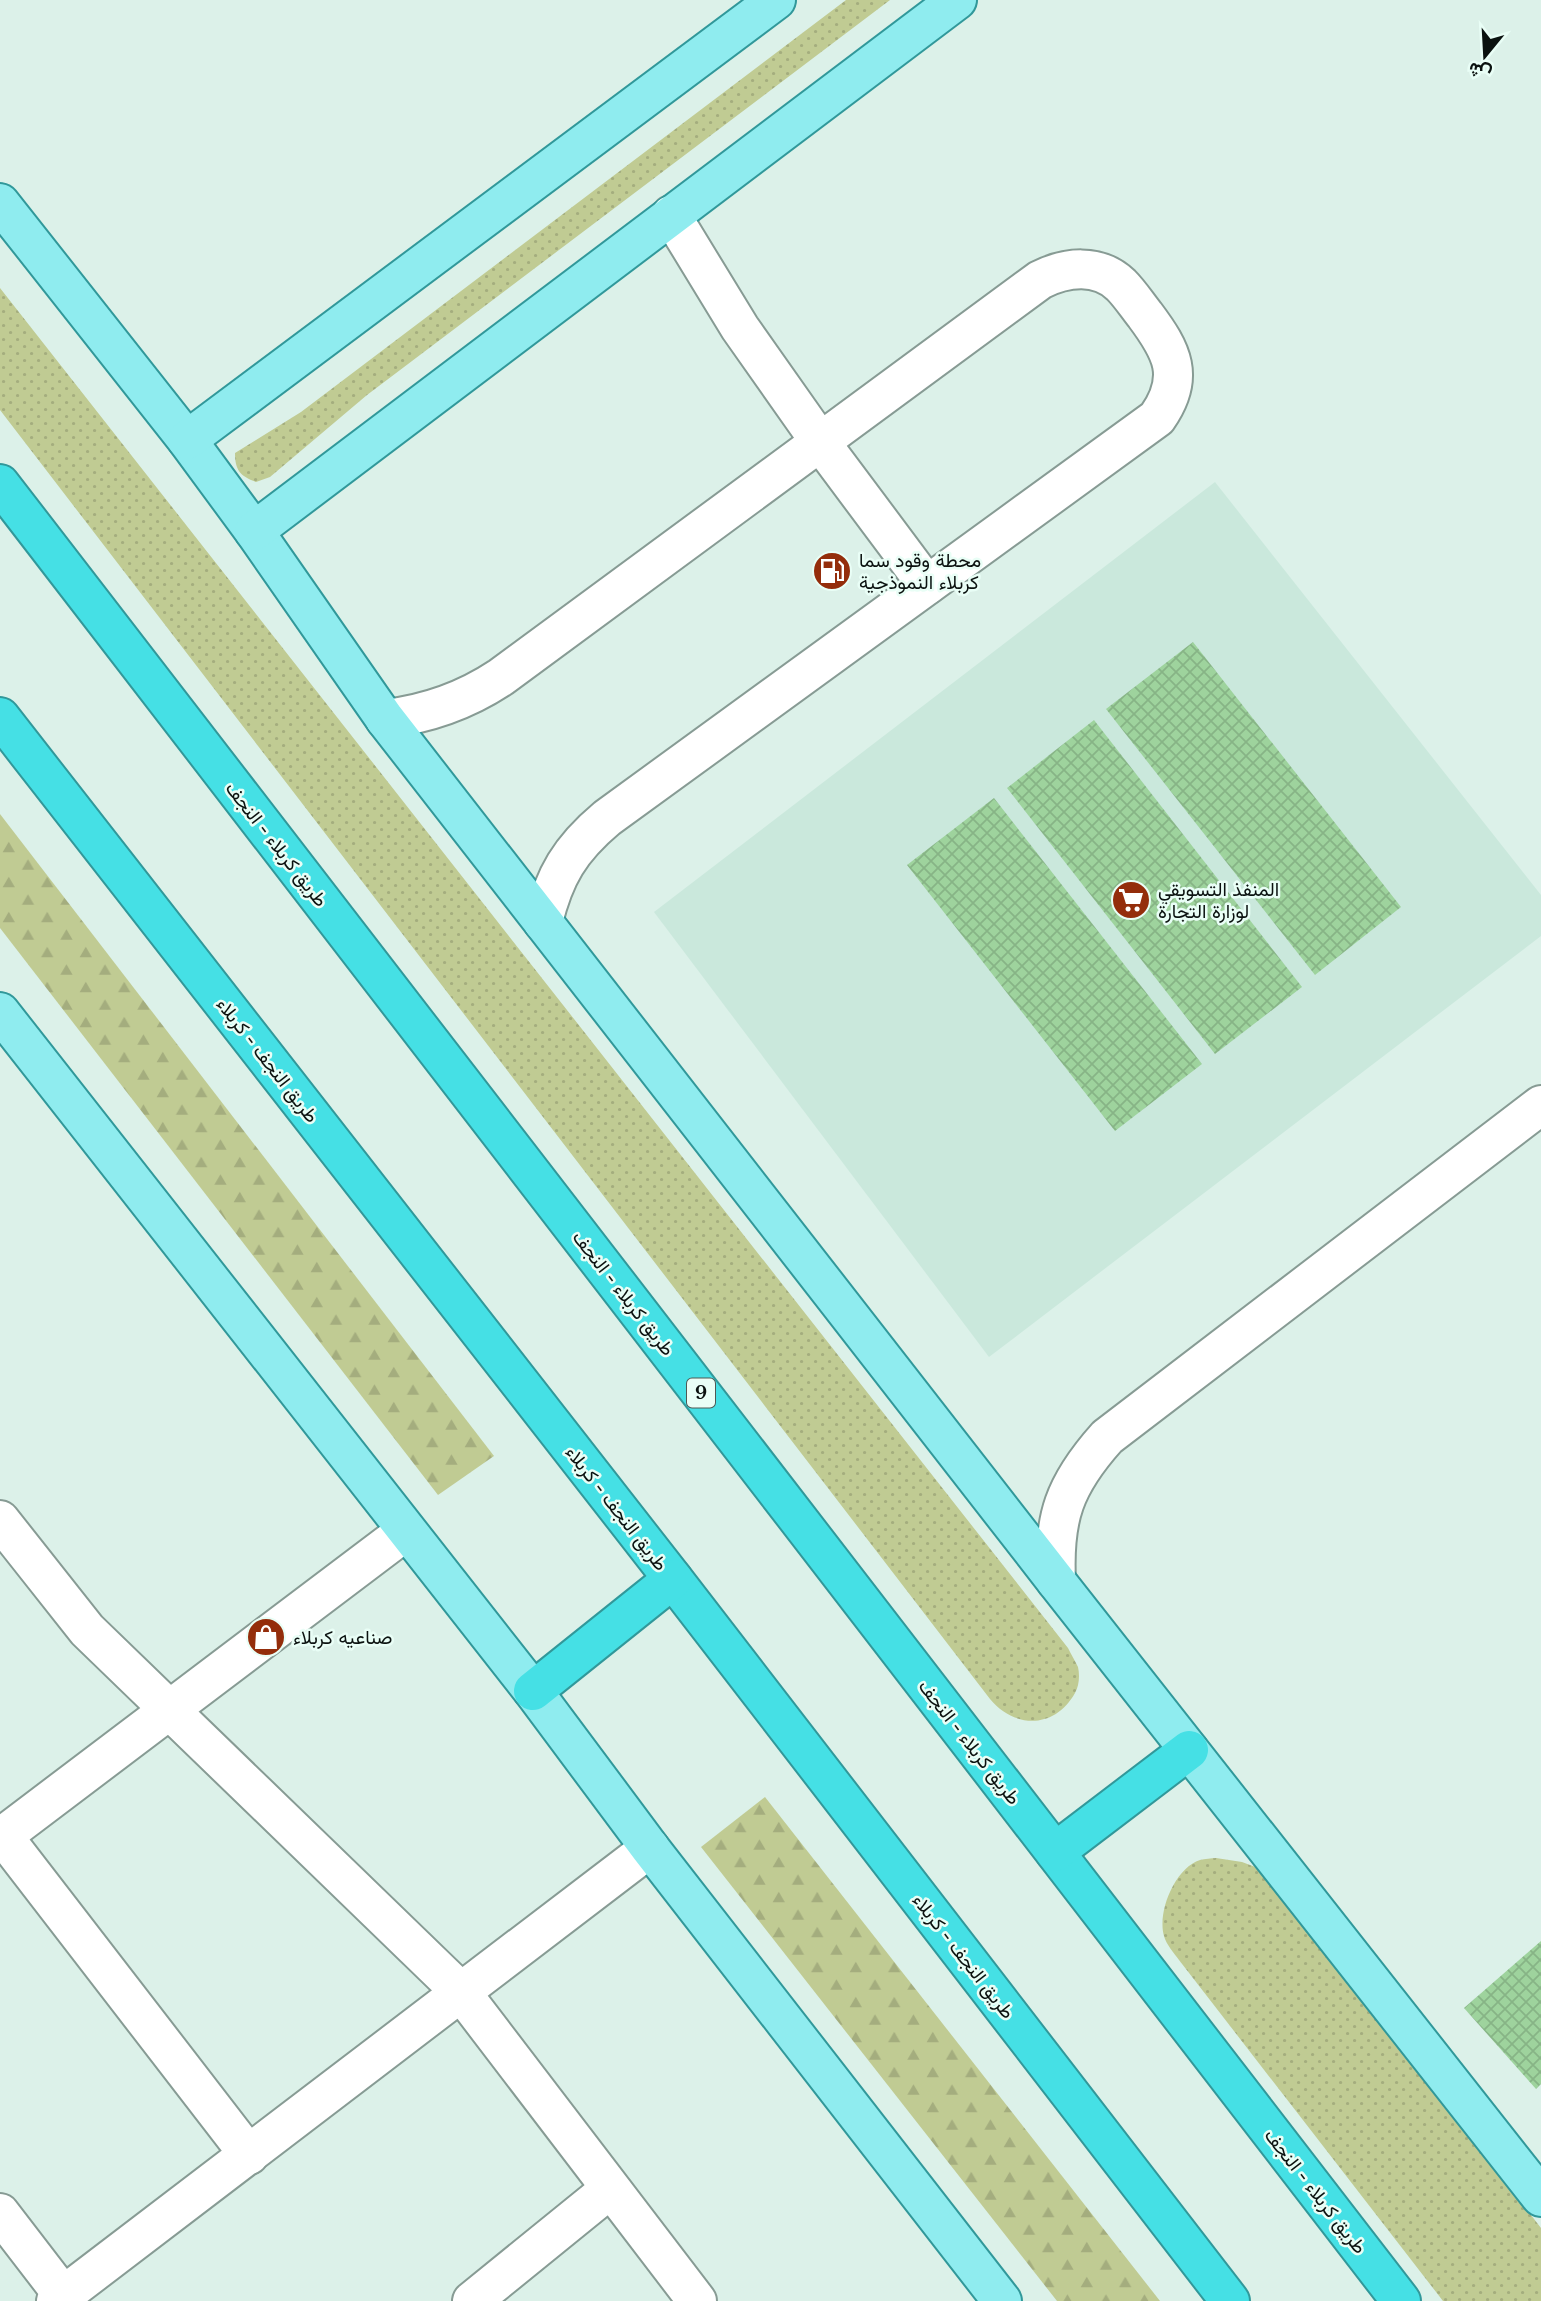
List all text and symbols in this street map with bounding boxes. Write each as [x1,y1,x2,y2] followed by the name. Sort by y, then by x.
[1450,21,1520,91] north arrow
[1465,57,1494,86] text: ش
[859,549,981,594] place label: محطة وقود سما كربلاء النموذجية
[811,550,853,592] fuel station icon: محطة وقود سما كربلاء النموذجية
[221,777,333,911] street label: طريق كربلاء - النجف
[1158,878,1279,923] place label: المنفذ التسويقي لوزارة التجارة
[1110,879,1152,921] supermarket icon: المنفذ التسويقي لوزارة التجارة
[212,993,324,1127] street label: طريق النجف - كربلاء
[568,1226,680,1360] street label: طريق كربلاء - النجف
[687,1378,715,1408] road number: 9
[561,1441,673,1575] street label: طريق النجف - كربلاء
[245,1616,287,1658] shop icon: صناعيه كربلاء
[293,1626,392,1649] place label: صناعيه كربلاء
[914,1675,1026,1809] street label: طريق كربلاء - النجف
[908,1889,1020,2023] street label: طريق النجف - كربلاء
[1260,2124,1372,2258] street label: طريق كربلاء - النجف

